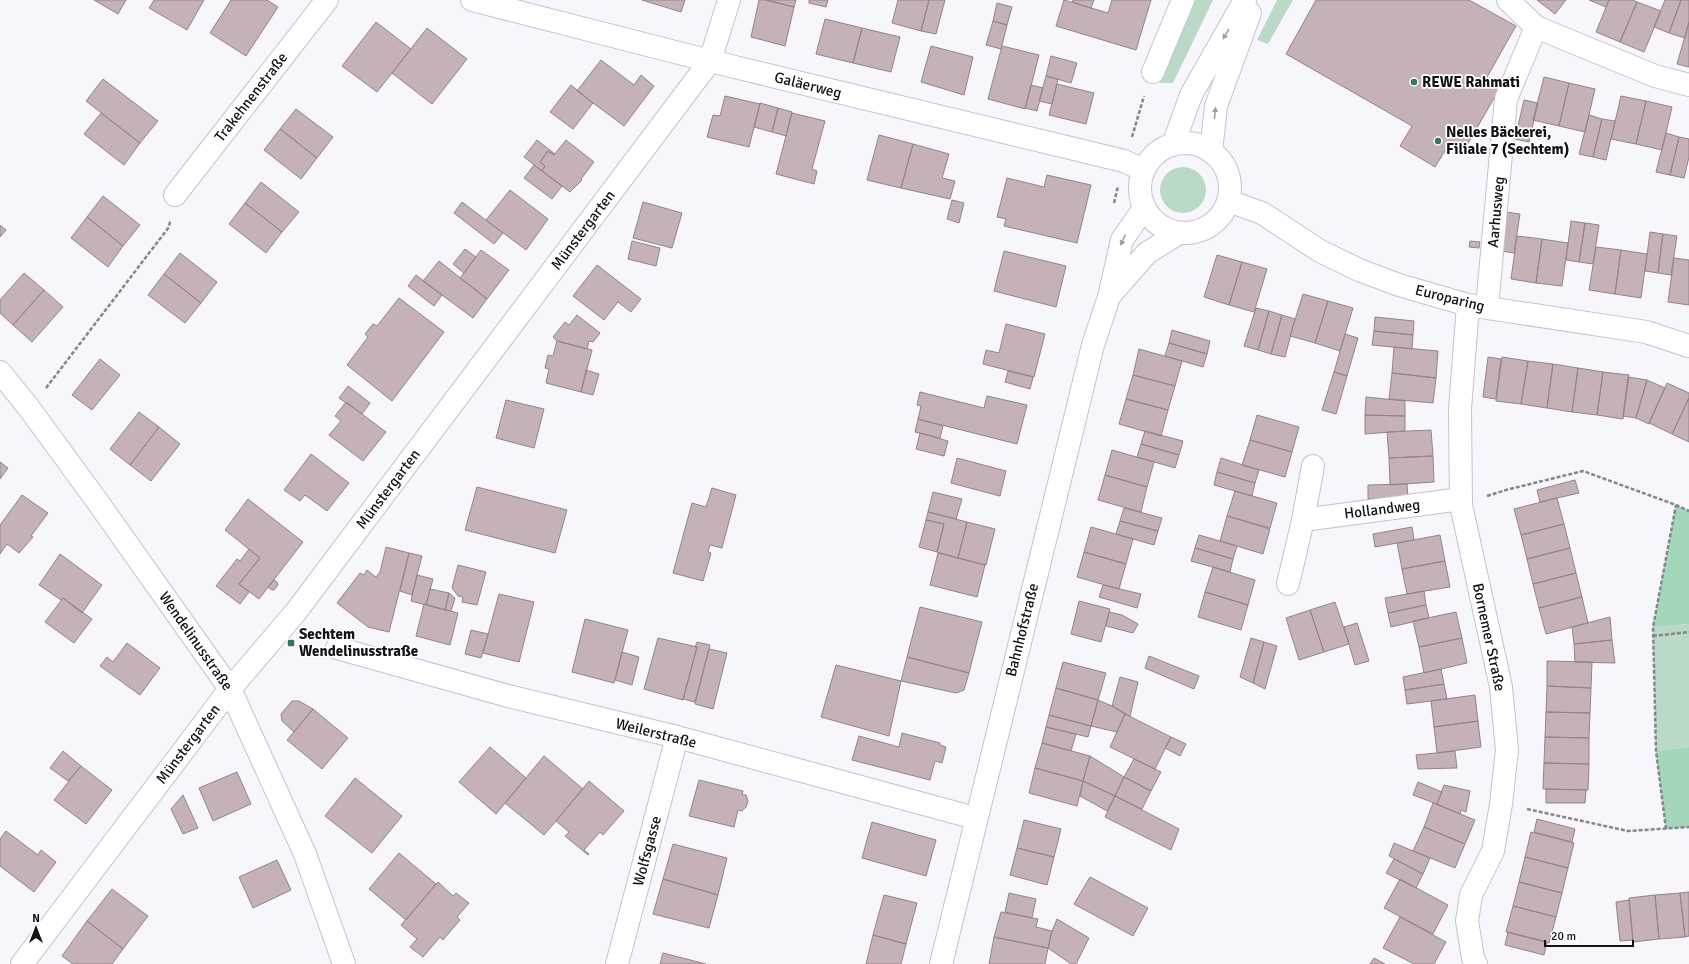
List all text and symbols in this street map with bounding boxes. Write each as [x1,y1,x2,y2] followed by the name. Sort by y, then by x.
[1222,28,1229,40] one-way arrow
[211,49,291,145] street label: Trakehnenstraße
[773,68,844,102] street label: Galäerweg
[1422,73,1520,91] place label: REWE Rahmati
[1409,77,1419,87] marker: REWE Rahmati
[1212,107,1218,119] one-way arrow
[1446,123,1569,158] place label: Nelles Bäckerei, Filiale 7 (Sechtem)
[1433,136,1443,146] marker: Nelles Bäckerei, Filiale 7 (Sechtem)
[1484,176,1508,248] street label: Aarhusweg
[547,187,619,273] street label: Münstergarten
[1120,235,1126,246] one-way arrow
[1413,281,1487,315] street label: Europaring
[352,446,424,532] street label: Münstergarten
[1343,495,1421,523] street label: Hollandweg
[1002,581,1042,679] street label: Bahnhofstraße
[1469,581,1509,693] street label: Bornemer Straße
[155,588,237,694] street label: Wendelinusstraße
[299,625,418,660] place label: Sechtem Wendelinusstraße
[286,638,296,648] marker: Sechtem Wendelinusstraße
[152,701,224,787] street label: Münstergarten
[614,714,698,752] street label: Weilerstraße
[629,814,665,888] street label: Wolfsgasse
[16,908,56,948] north arrow
[32,912,40,925] text: N
[1545,922,1633,948] scale bar
[1551,929,1576,944] text: 20 m

